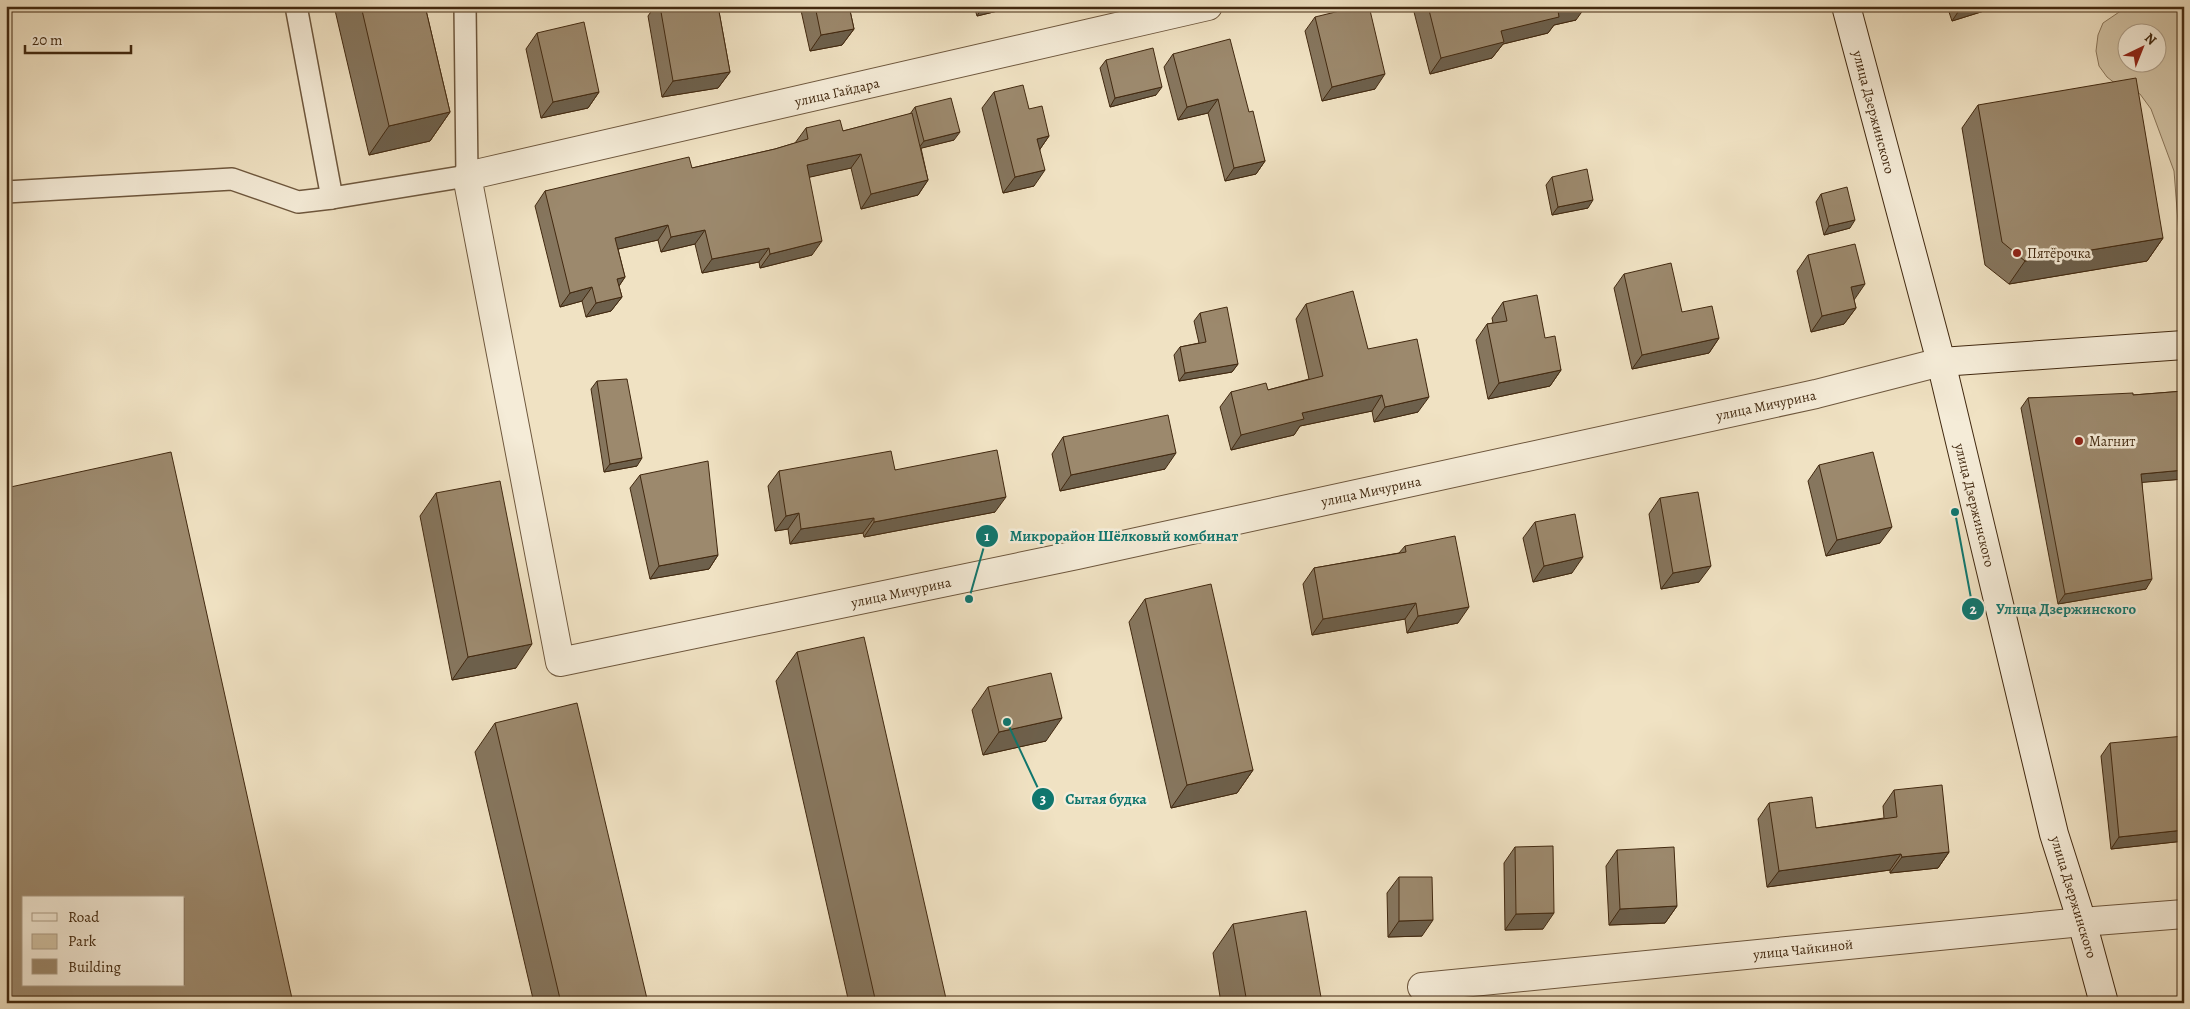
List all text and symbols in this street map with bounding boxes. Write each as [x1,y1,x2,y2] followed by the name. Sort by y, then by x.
[25,22,131,54] scale bar
[2118,22,2168,72] north arrow
[2140,28,2161,49] text: N
[32,30,63,50] text: 20 m
[1848,47,1899,176] street label: улица Дзержинского
[792,73,882,112] street label: улица Гайдара
[2027,244,2091,263] place label: Пятёрочка
[2011,247,2023,259] marker: Пятёрочка
[1713,386,1818,426] street label: улица Мичурина
[2089,432,2136,451] place label: Магнит
[2073,435,2085,447] marker: Магнит
[1950,440,1999,569] street label: улица Дзержинского
[1318,472,1423,512] street label: улица Мичурина
[975,521,1249,551] callout: Микрорайон Шёлковый комбинат
[984,526,990,546] text: 1
[1010,526,1238,546] text: Микрорайон Шёлковый комбинат
[848,573,953,613] street label: улица Мичурина
[1961,594,2146,624] callout: Улица Дзержинского
[1969,599,1977,619] text: 2
[1996,599,2136,619] text: Улица Дзержинского
[1031,784,1157,814] callout: Сытая будка
[1040,789,1046,809] text: 3
[1065,789,1148,809] text: Сытая будка
[2046,833,2101,961] street label: улица Дзержинского
[22,896,185,986] legend
[68,907,100,927] text: Road
[68,931,97,951] text: Park
[1751,935,1854,964] street label: улица Чайкиной
[68,957,121,977] text: Building

